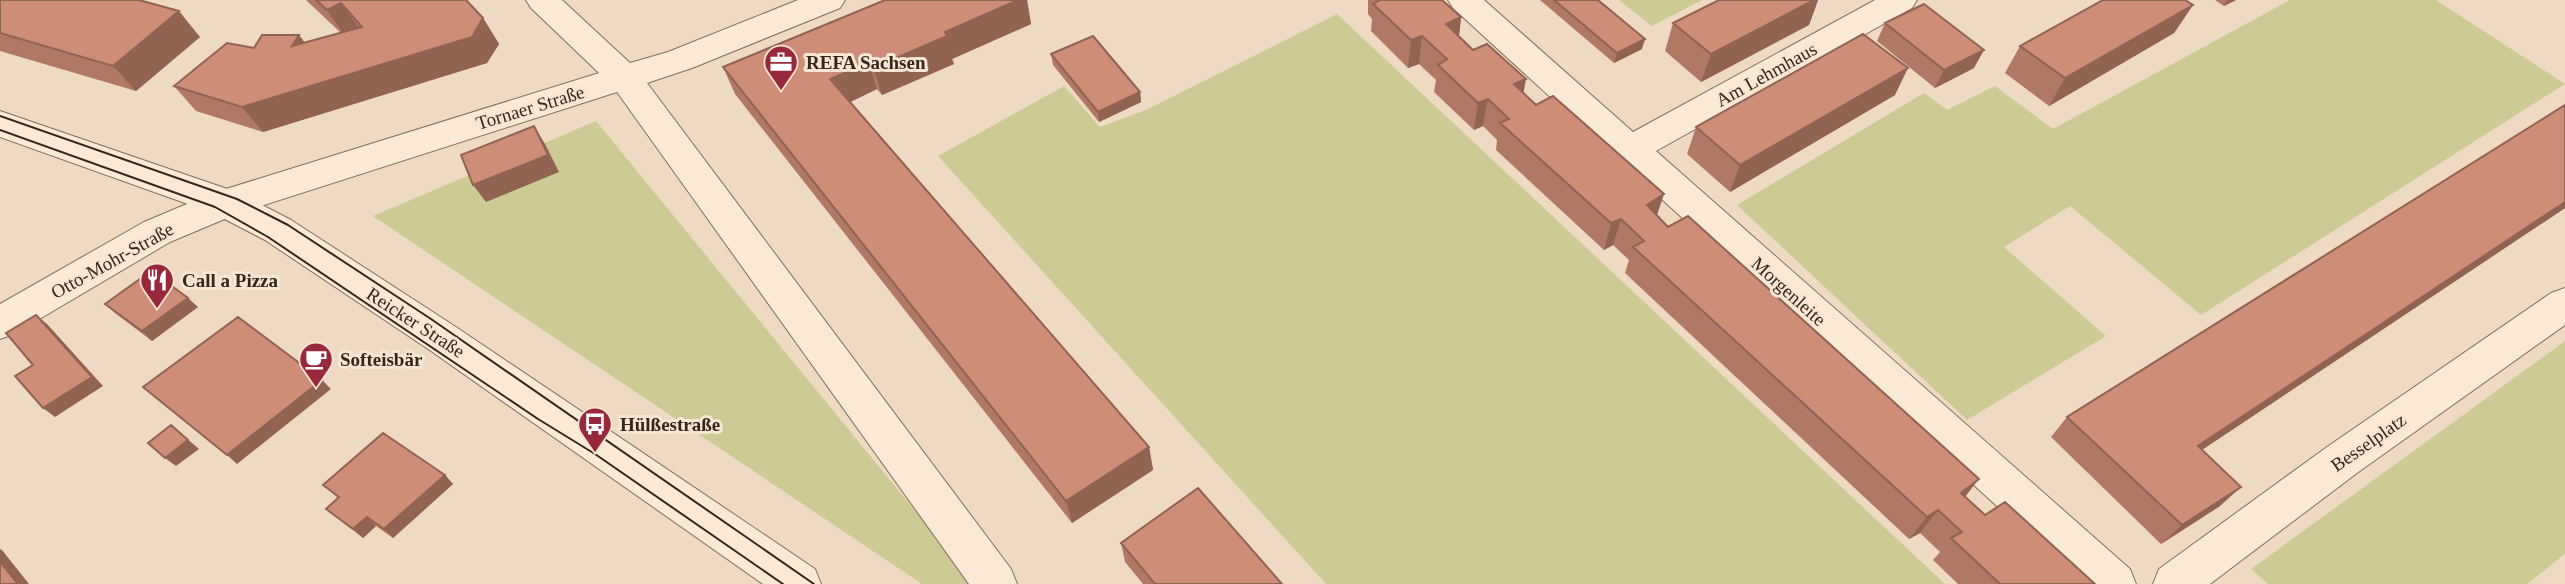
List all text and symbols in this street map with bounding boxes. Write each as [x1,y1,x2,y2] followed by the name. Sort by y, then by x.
[1712,38,1820,111] street label: Am Lehmhaus
[762,43,800,92] office icon: REFA Sachsen
[806,52,926,73] place label: REFA Sachsen
[473,81,587,134] street label: Tornaer Straße
[47,218,177,303] street label: Otto-Mohr-Straße
[1747,253,1830,330] street label: Morgenleite
[138,261,176,310] restaurant icon: Call a Pizza
[182,270,279,291] place label: Call a Pizza
[363,283,469,362] street label: Reicker Straße
[297,340,335,389] cafe icon: Softeisbär
[340,349,423,370] place label: Softeisbär
[576,405,614,454] bus stop icon: Hülßestraße
[2327,409,2410,476] street label: Besselplatz
[620,414,720,435] place label: Hülßestraße

